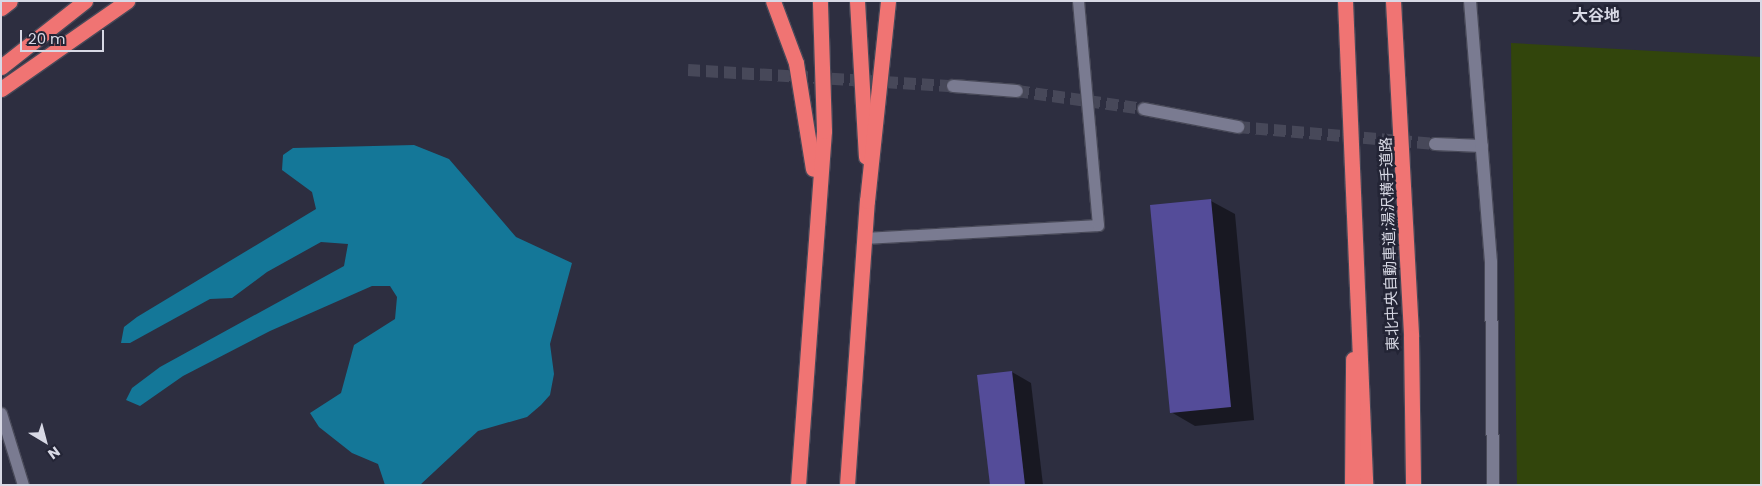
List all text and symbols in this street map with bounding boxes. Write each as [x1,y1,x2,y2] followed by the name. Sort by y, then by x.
[1572,6,1620,26] district label: 大谷地
[22,20,106,52] scale bar
[28,28,66,49] text: 20 m
[1376,137,1402,351] street label: 東北中央自動車道;湯沢横手道路
[20,416,70,466] north arrow
[44,442,64,464] text: N

